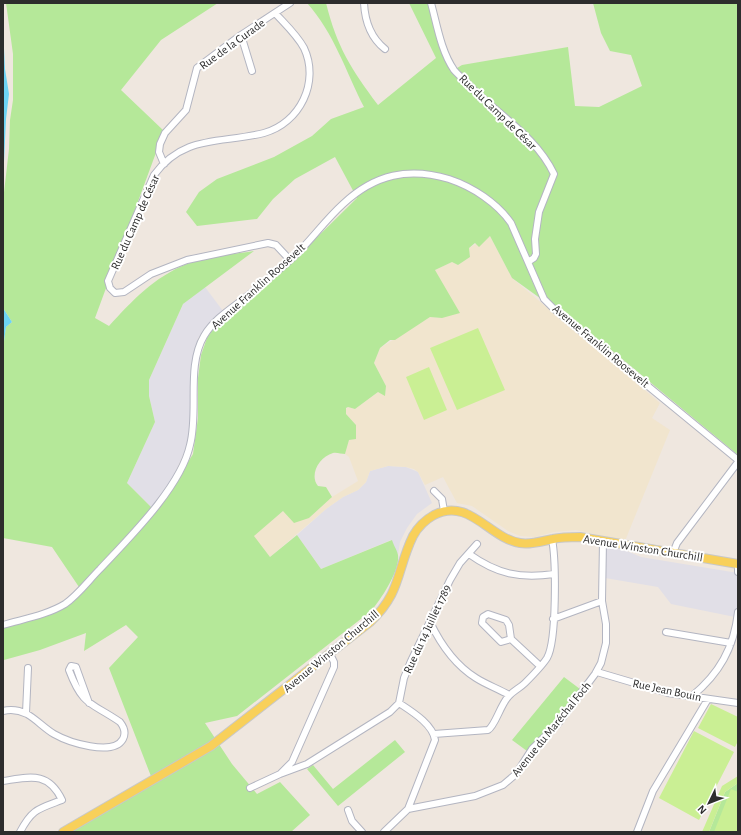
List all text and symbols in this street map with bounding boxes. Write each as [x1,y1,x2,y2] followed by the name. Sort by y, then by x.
[197,16,267,72] street label: Rue de la Curade
[457,72,539,152] street label: Rue du Camp de César
[109,173,161,271] street label: Rue du Camp de César
[209,241,307,331] street label: Avenue Franklin Roosevelt
[550,302,652,390] street label: Avenue Franklin Roosevelt
[582,533,704,563] street label: Avenue Winston Churchill
[401,582,453,675] street label: Rue du 14 Juillet 1789
[281,608,381,694] street label: Avenue Winston Churchill
[631,677,703,703] street label: Rue Jean Bouin
[509,679,593,779] street label: Avenue du Maréchal Foch
[689,783,729,823] north arrow
[695,803,709,816] text: N

